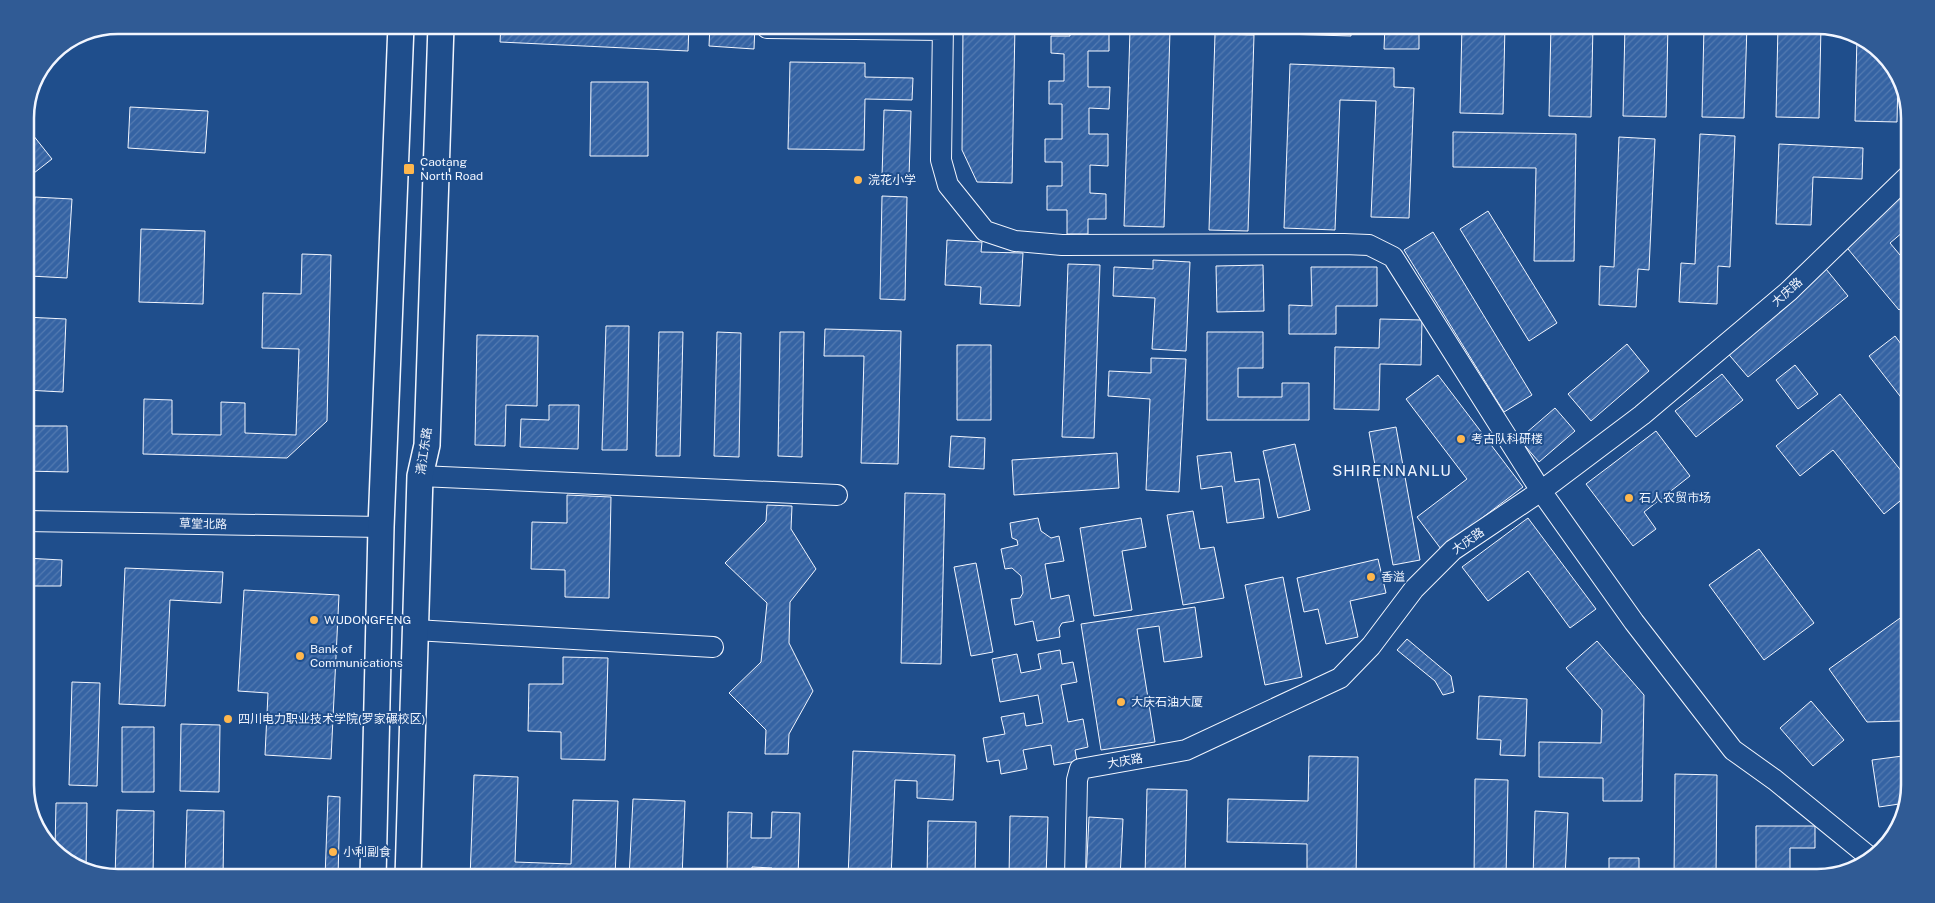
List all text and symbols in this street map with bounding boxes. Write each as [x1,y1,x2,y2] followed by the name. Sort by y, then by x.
[420,155,483,183] place label: Caotang North Road
[402,162,416,176] marker: Caotang North Road
[868,173,916,187] place label: 浣花小学
[852,174,864,186] marker: 浣花小学
[1769,275,1805,309] street label: 大庆路
[414,426,434,476] street label: 清江东路
[1471,432,1543,446] place label: 考古队科研楼
[1455,433,1467,445] marker: 考古队科研楼
[1332,462,1452,479] district label: SHIRENNANLU
[1639,491,1711,505] place label: 石人农贸市场
[1623,492,1635,504] marker: 石人农贸市场
[179,517,227,531] street label: 草堂北路
[1449,525,1487,557] street label: 大庆路
[1381,570,1405,584] place label: 香溢
[1365,571,1377,583] marker: 香溢
[324,613,411,627] place label: WUDONGFENG
[308,614,320,626] marker: WUDONGFENG
[310,642,403,670] place label: Bank of Communications
[294,650,306,662] marker: Bank of Communications
[1131,695,1203,709] place label: 大庆石油大厦
[1115,696,1127,708] marker: 大庆石油大厦
[238,712,425,726] place label: 四川电力职业技术学院(罗家碾校区)
[222,713,234,725] marker: 四川电力职业技术学院(罗家碾校区)
[1106,751,1144,771] street label: 大庆路
[343,845,391,859] place label: 小利副食
[327,846,339,858] marker: 小利副食

